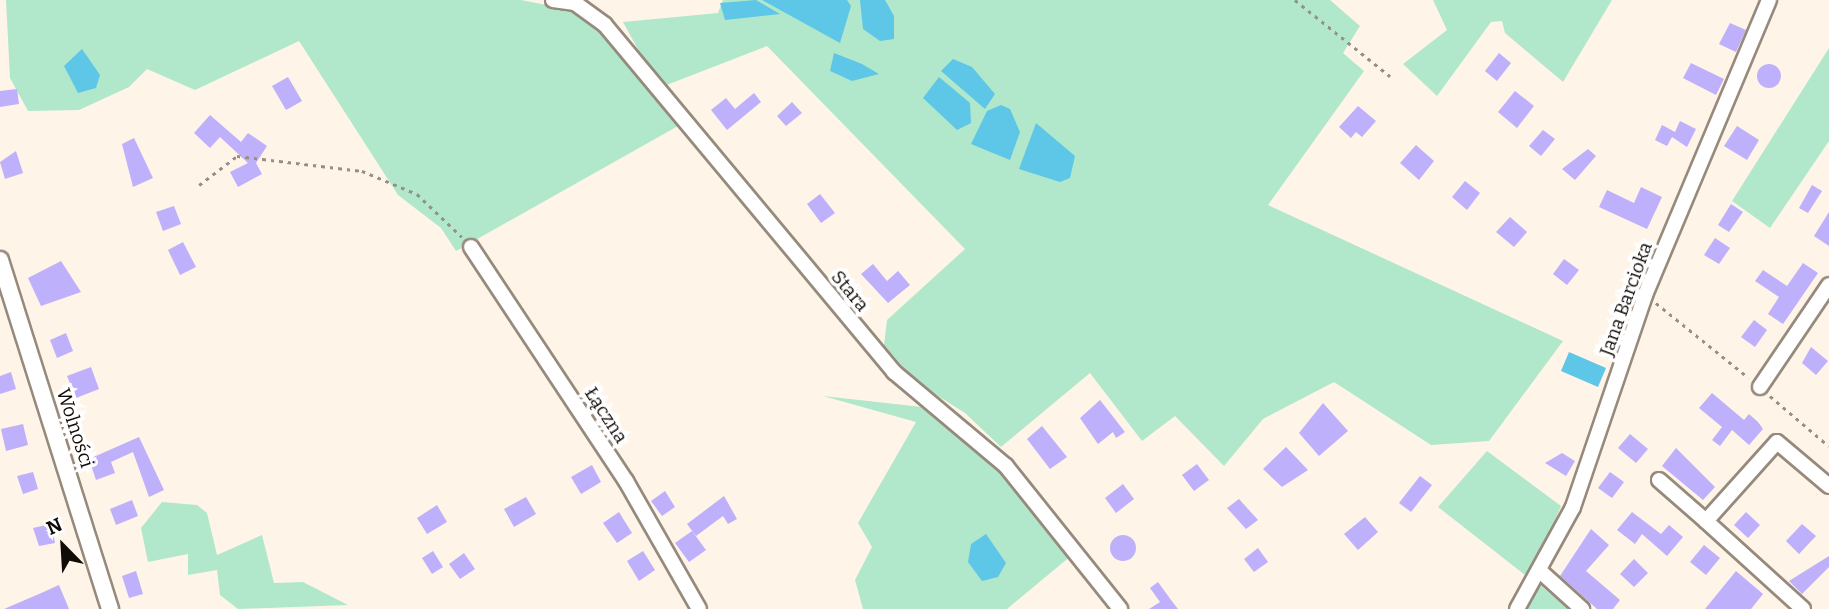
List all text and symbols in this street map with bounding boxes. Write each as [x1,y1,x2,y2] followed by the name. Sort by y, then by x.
[1595,239,1657,359] street label: Jana Barcioka
[826,266,874,316] street label: Stara
[579,383,633,447] street label: Łączna
[52,386,98,470] street label: Wolności
[28,511,98,581] north arrow
[43,513,66,540] text: N

